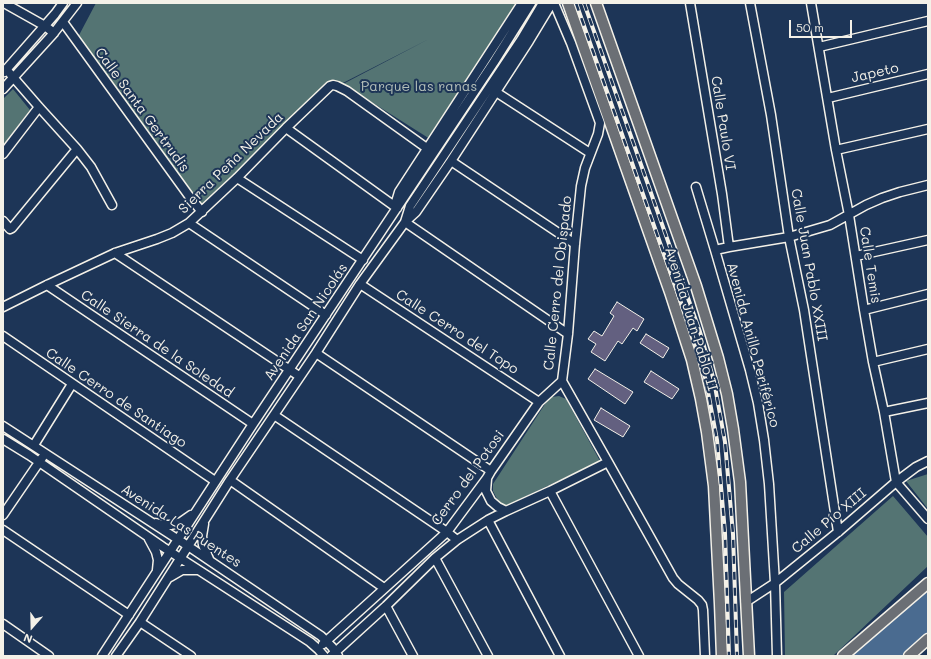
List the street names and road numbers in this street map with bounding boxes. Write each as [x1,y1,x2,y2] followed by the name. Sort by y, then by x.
[91,45,193,175] street label: Calle Santa Gertrudis
[850,59,900,87] street label: Japeto
[707,75,739,171] street label: Calle Paulo VI
[175,109,287,217] street label: Sierra Peña Nevada
[787,187,831,343] street label: Calle Juan Pablo XXIII
[540,195,576,371] street label: Calle Cerro del Obispado
[856,225,884,305] street label: Calle Temis
[661,245,721,393] street label: Avenida Juan Pablo II
[261,260,351,384] street label: Avenida San Nicolás
[723,261,783,429] street label: Avenida Anillo Periférico
[392,286,522,378] street label: Calle Cerro del Topo
[77,287,237,401] street label: Calle Sierra de la Soledad
[42,345,190,451] street label: Calle Cerro de Santiago
[428,427,508,529] street label: Cerro del Potosi
[118,481,244,571] street label: Avenida Las Puentes
[788,485,870,557] street label: Calle Pío XIII

